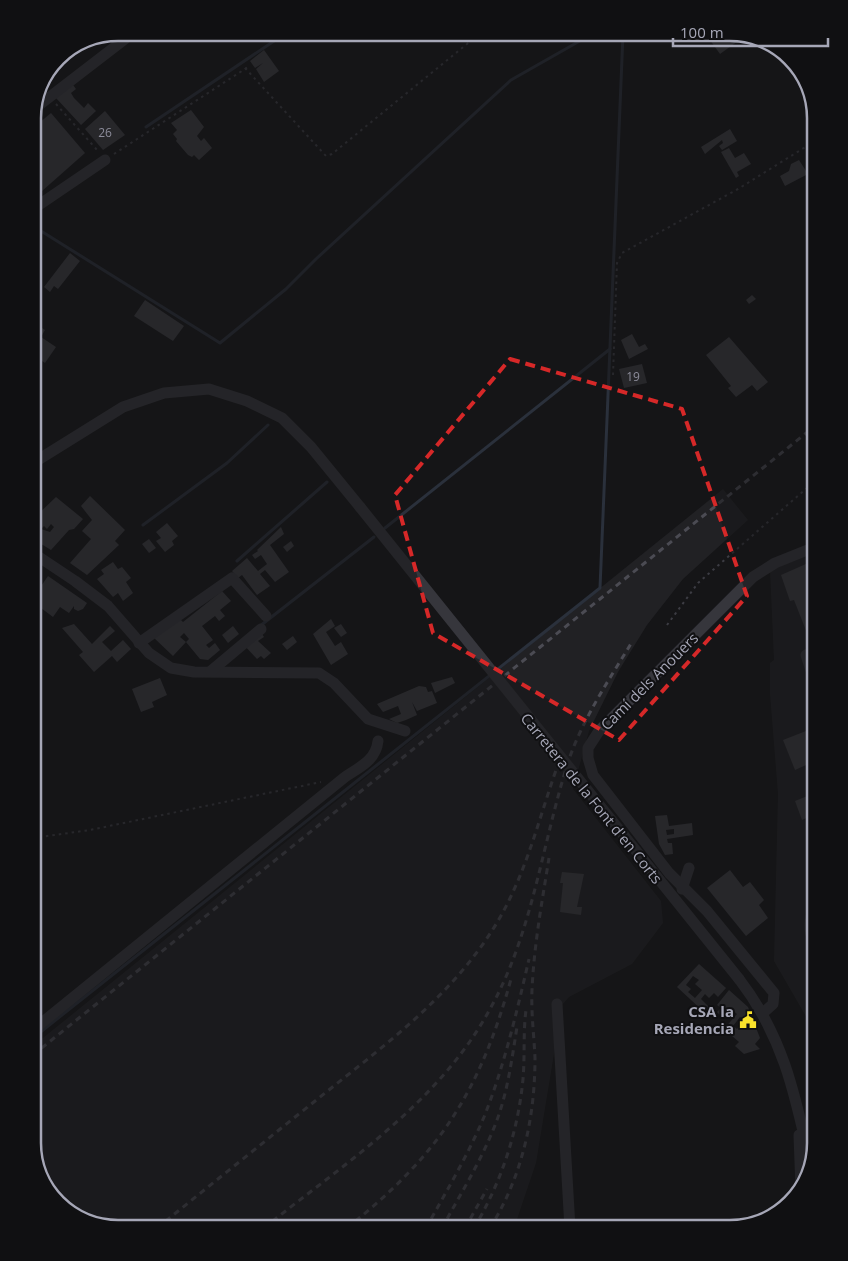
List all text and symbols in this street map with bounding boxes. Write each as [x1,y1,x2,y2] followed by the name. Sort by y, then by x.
[673,15,828,47] scale bar
[680,22,724,42] text: 100 m
[98,124,112,141] house number: 26
[626,368,640,385] house number: 19
[596,628,702,734] street label: Camí dels Anouers
[517,708,667,888] street label: Carretera de la Font d'en Corts
[654,1001,734,1038] place label: CSA la Residencia
[738,1010,758,1030] public building icon: CSA la Residencia

